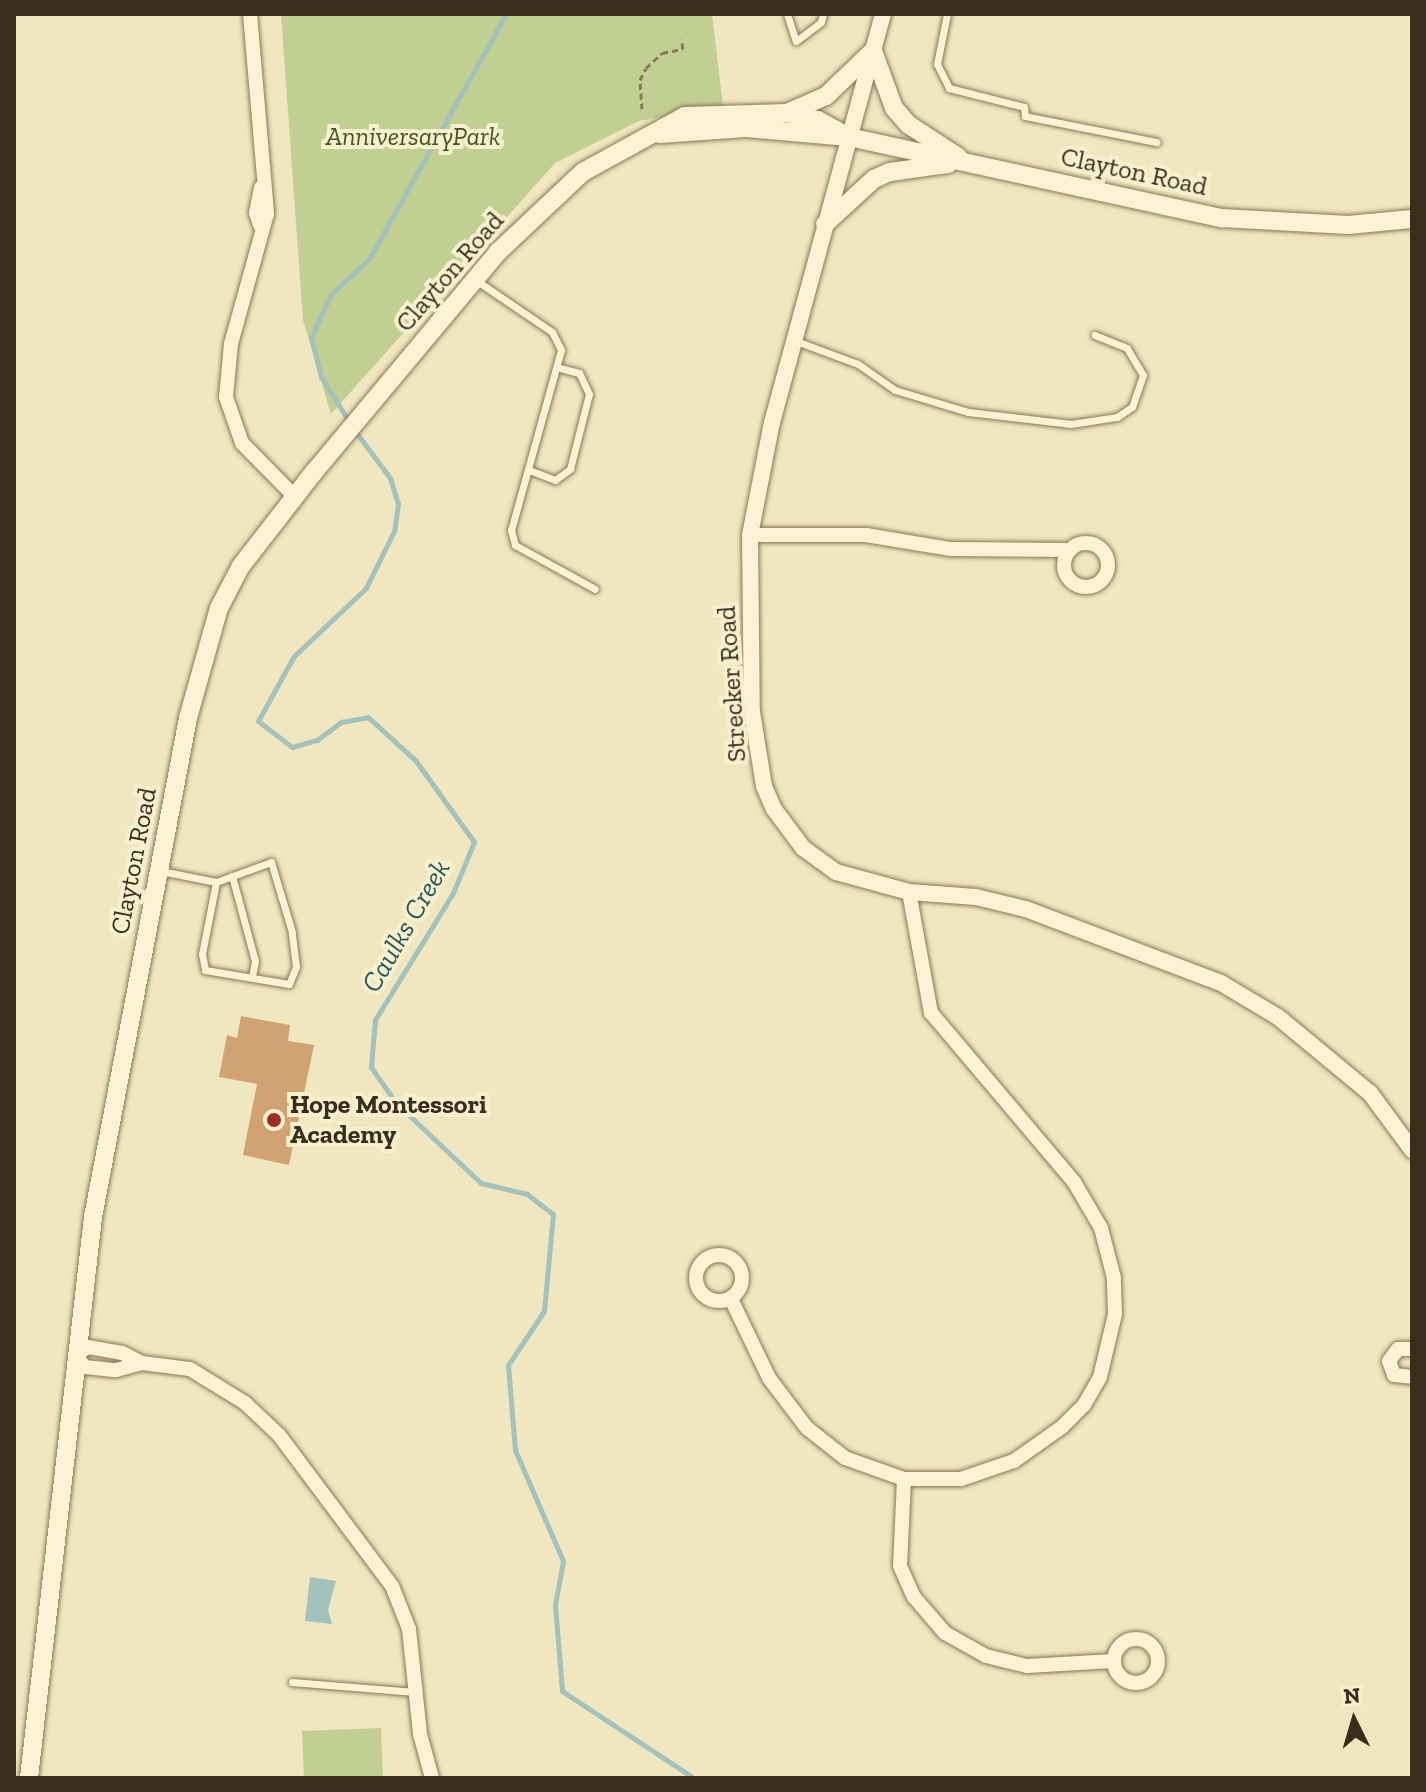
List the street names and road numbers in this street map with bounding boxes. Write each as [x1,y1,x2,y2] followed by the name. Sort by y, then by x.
[1058,141,1210,203] street label: Clayton Road
[389,206,511,338] street label: Clayton Road
[711,605,753,763] street label: Strecker Road
[105,785,163,937] street label: Clayton Road

